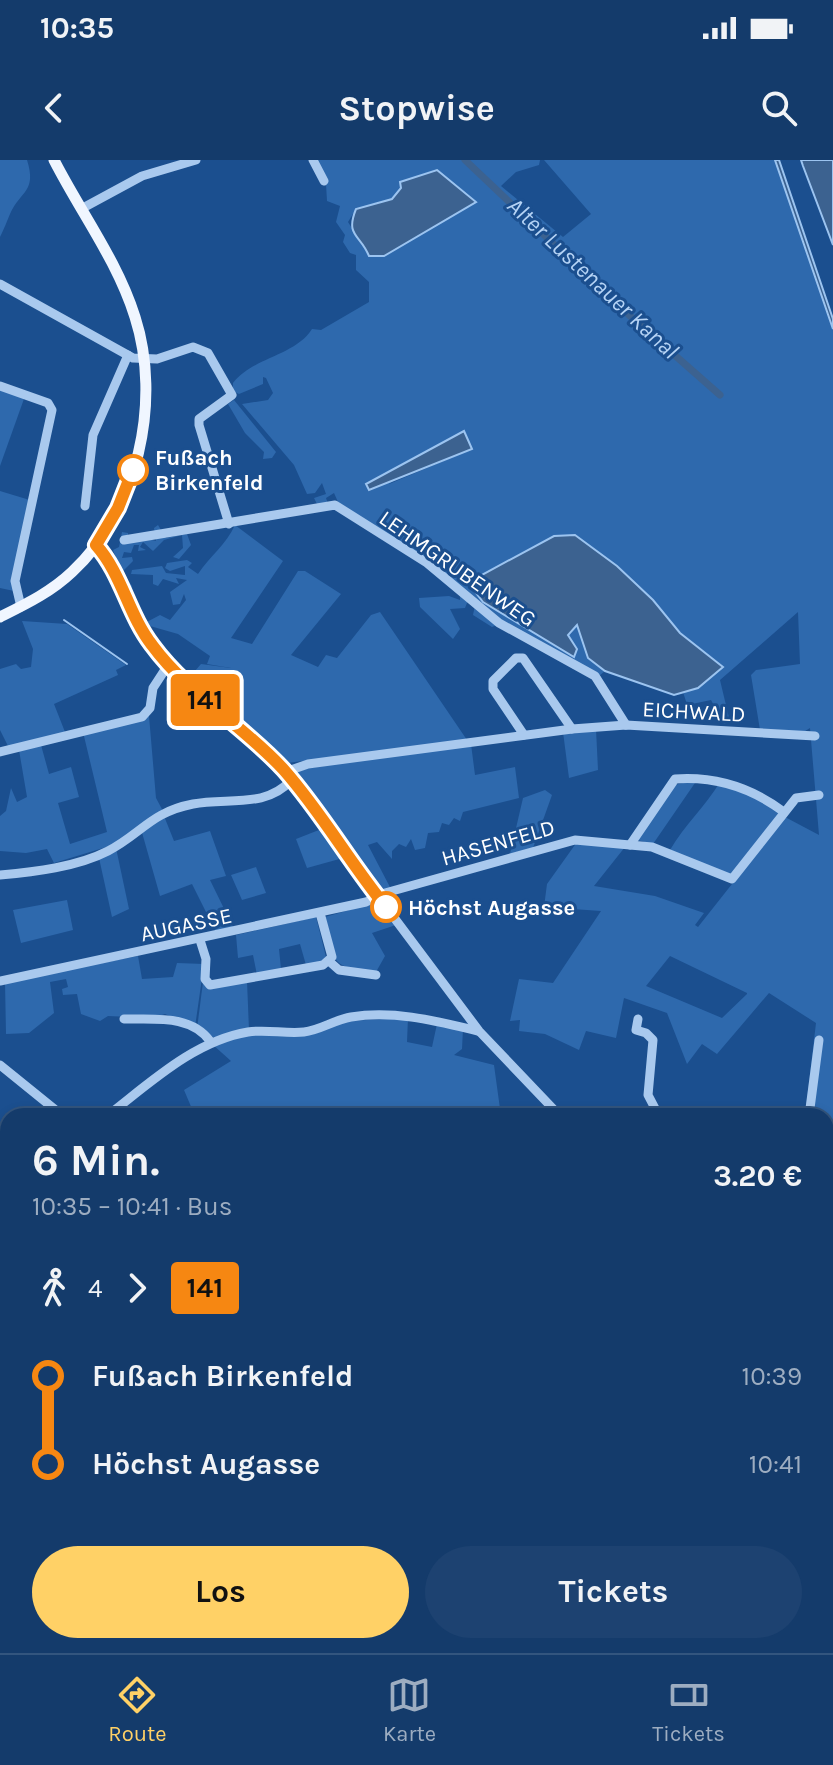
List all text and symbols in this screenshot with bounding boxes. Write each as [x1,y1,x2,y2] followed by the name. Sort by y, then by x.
[40,10,114,46] text: 10:35
[32,86,76,130] icon: back
[757,86,801,130] icon: search
[338,87,495,129] text: Stopwise
[502,191,684,365] water label: Alter Lustenauer Kanal
[155,445,263,496] place label: Fußach Birkenfeld
[118,455,148,485] marker: Fußach Birkenfeld
[374,505,541,633] street label: LEHMGRUBENWEG
[159,674,251,726] line badge: 141
[187,683,223,716] text: 141
[642,696,746,728] street label: EICHWALD
[439,814,558,872] street label: HASENFELD
[371,892,401,922] marker: Höchst Augasse
[408,895,575,921] place label: Höchst Augasse
[138,903,234,947] street label: AUGASSE
[32,1135,160,1186] text: 6 Min.
[713,1158,802,1194] text: 3.20 €
[32,1191,232,1222] text: 10:35 – 10:41 · Bus
[32,1266,76,1310] icon: walk
[115,1266,159,1310] icon: forward
[187,1271,223,1304] text: 141
[88,1273,103,1304] text: 4
[92,1358,354,1394] text: Fußach Birkenfeld
[742,1361,802,1392] text: 10:39
[92,1446,320,1482] text: Höchst Augasse
[749,1449,802,1480] text: 10:41
[32,1546,409,1638] button: Los
[425,1546,802,1638] button: Tickets
[108,1673,167,1747] tab: Route
[383,1673,436,1747] tab: Karte
[652,1673,725,1747] tab: Tickets

